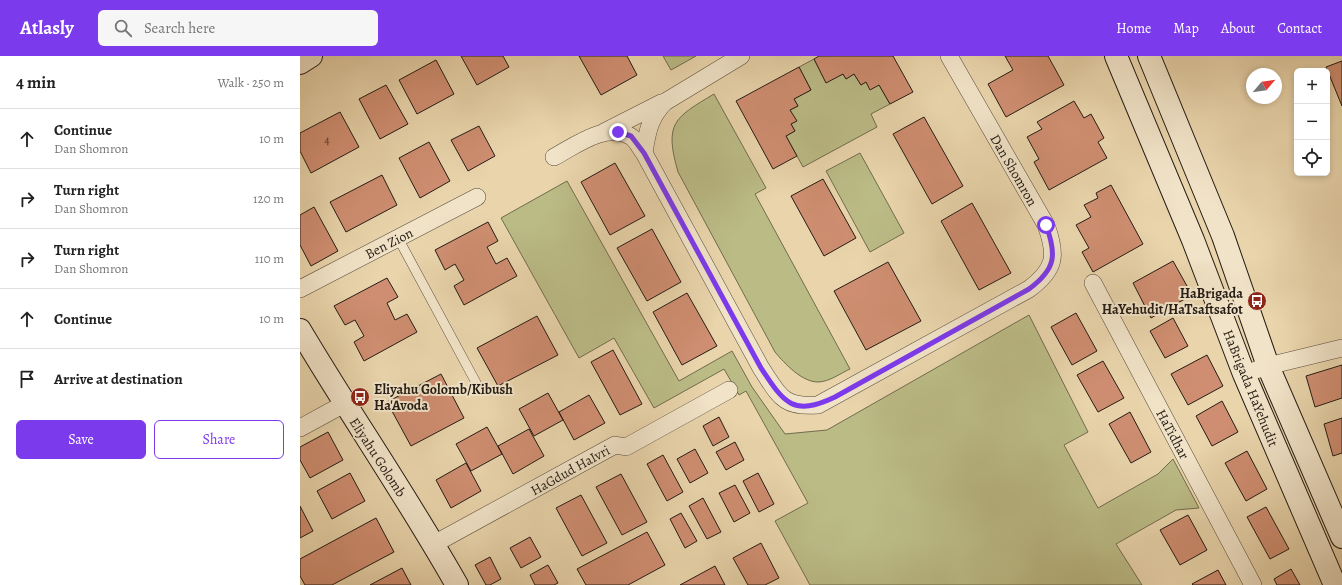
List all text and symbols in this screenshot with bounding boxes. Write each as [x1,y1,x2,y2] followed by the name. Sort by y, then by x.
[98,10,378,46] search box
[20,15,74,41] text: Atlasly
[112,17,134,39] icon: search
[144,18,215,38] text: Search here
[1116,19,1151,38] text: Home
[1173,19,1199,38] text: Map
[1221,19,1255,38] text: About
[1277,19,1322,38] text: Contact
[1246,68,1282,104] north arrow
[1294,68,1330,176] map controls
[1294,68,1330,104] button: +
[16,71,56,94] text: 4 min
[217,74,284,91] text: Walk · 250 m
[1294,104,1330,140] button: −
[54,120,112,140] text: Continue
[609,123,627,141] route end
[16,128,38,150] icon: ahead
[259,130,284,147] text: 10 m
[985,131,1042,210] street label: Dan Shomron
[324,132,330,148] house number: 4
[54,140,128,157] text: Dan Shomron
[1294,140,1330,176] button: locate
[54,180,119,200] text: Turn right
[16,188,38,210] icon: right
[253,190,284,207] text: 120 m
[54,200,128,217] text: Dan Shomron
[1037,216,1055,234] route start
[362,223,417,264] street label: Ben Zion
[54,240,119,260] text: Turn right
[16,248,38,270] icon: right
[255,250,284,267] text: 110 m
[54,260,128,277] text: Dan Shomron
[1102,284,1243,319] place label: HaBrigada HaYehudit/HaTsaftsafot
[1246,290,1268,312] bus stop icon: HaBrigada HaYehudit/HaTsaftsafot
[16,308,38,330] icon: ahead
[54,309,112,329] text: Continue
[259,310,284,327] text: 10 m
[1218,327,1283,450] street label: HaBrigada HaYehudit
[16,368,38,390] icon: arrive
[54,369,183,389] text: Arrive at destination
[374,380,513,415] place label: Eliyahu Golomb/Kibush Ha'Avoda
[349,386,371,408] bus stop icon: Eliyahu Golomb/Kibush Ha'Avoda
[1151,406,1194,463] street label: HaTidhar
[345,414,410,501] street label: Eliyahu Golomb
[16,420,146,459] button: Save
[154,420,284,459] button: Share
[527,441,613,500] street label: HaGdud HaIvri

